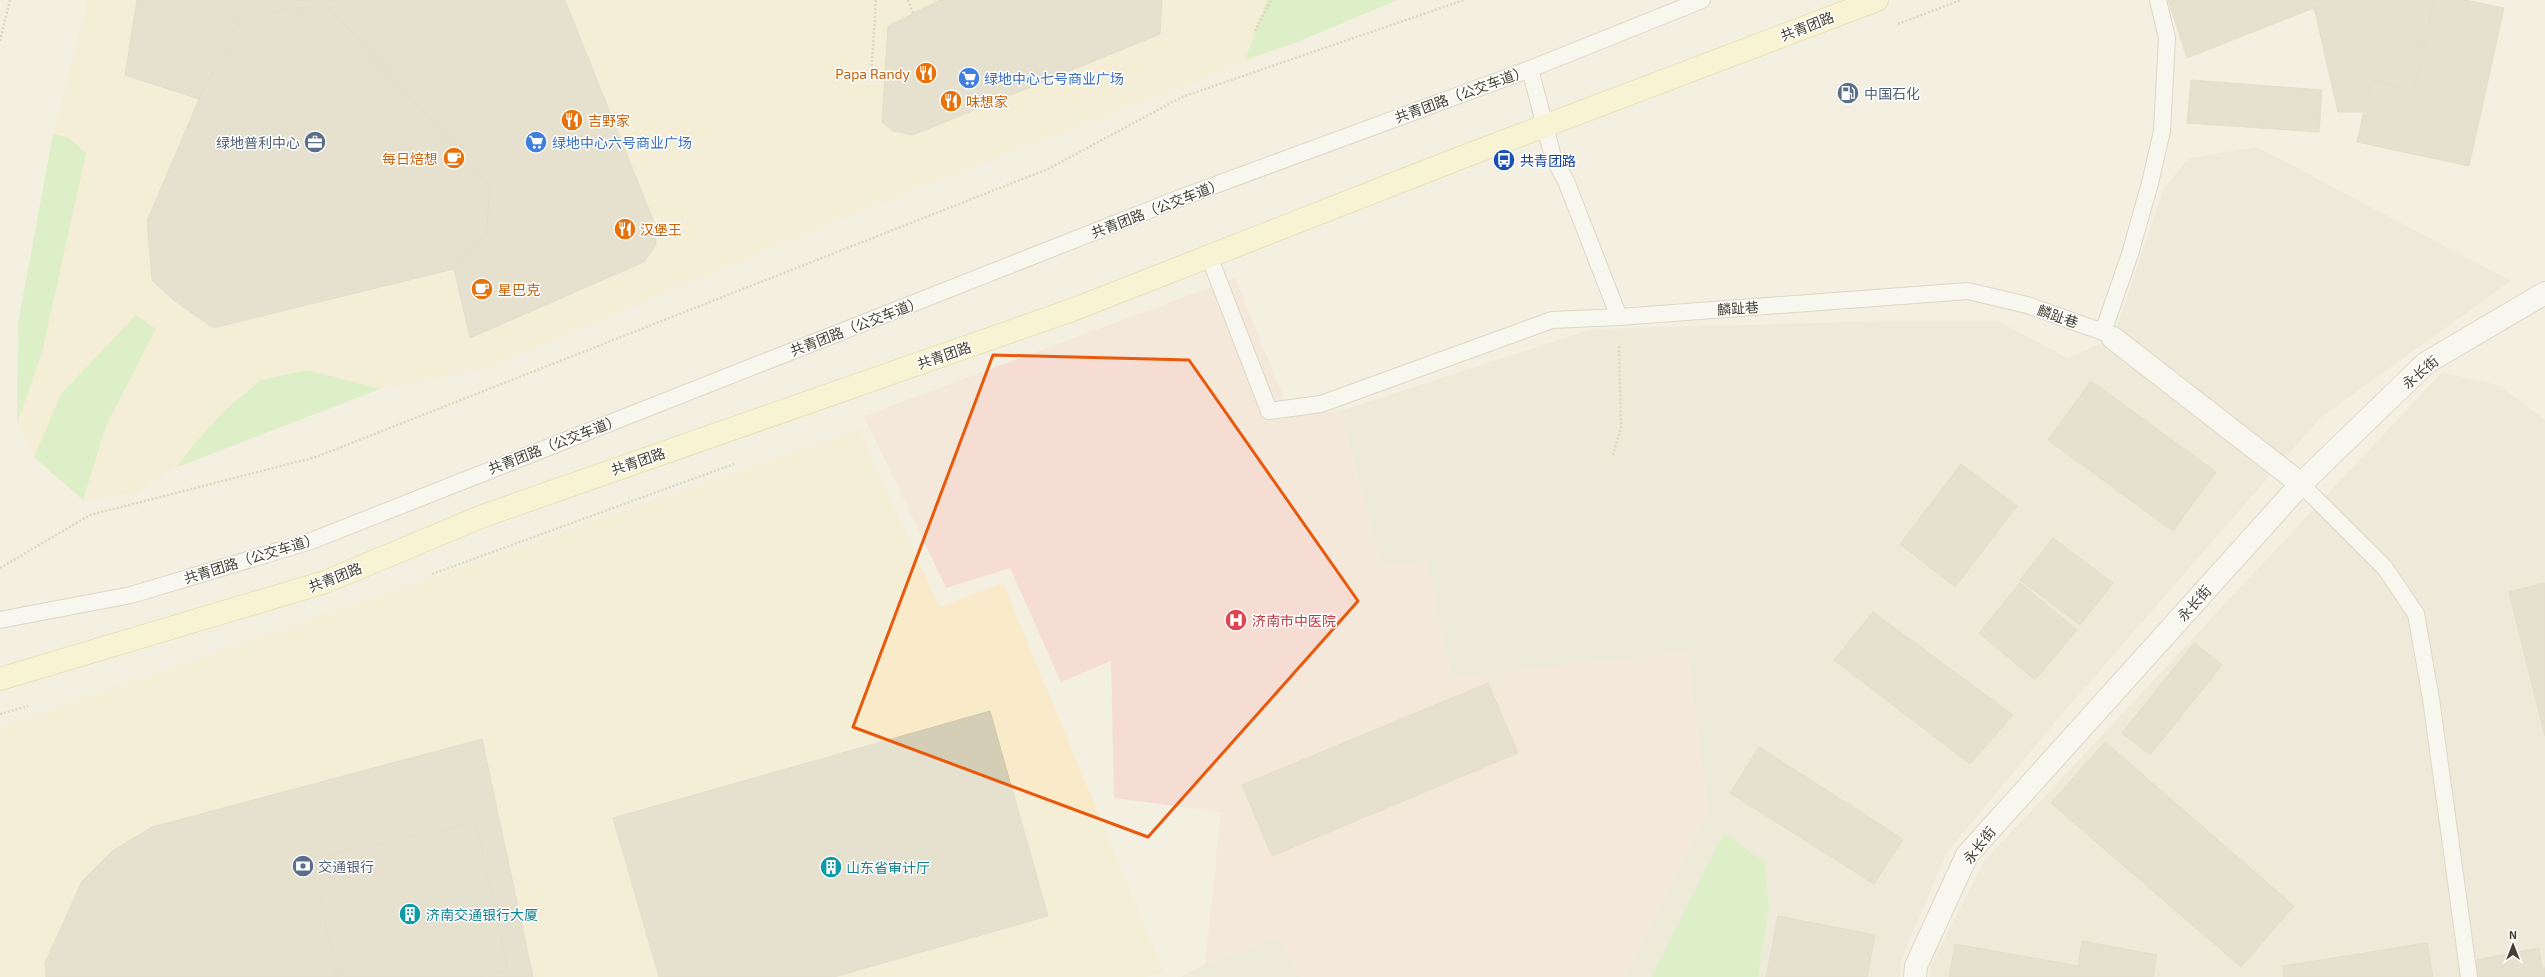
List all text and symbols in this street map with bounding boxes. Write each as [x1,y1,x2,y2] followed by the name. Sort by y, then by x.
[1778,8,1836,44] street label: 共青团路
[913,60,939,86] restaurant icon: Papa Randy
[1392,62,1530,126] street label: 共青团路（公交车道）
[835,65,911,82] place label: Papa Randy
[956,65,982,91] supermarket icon: 绿地中心七号商业广场
[984,70,1124,87] place label: 绿地中心七号商业广场
[1835,80,1861,106] fuel station icon: 中国石化
[1864,85,1920,102] place label: 中国石化
[938,88,964,114] restaurant icon: 味想家
[966,93,1008,110] place label: 味想家
[559,107,585,133] restaurant icon: 吉野家
[588,112,630,129] place label: 吉野家
[302,129,328,155] office icon: 绿地普利中心
[523,129,549,155] supermarket icon: 绿地中心六号商业广场
[216,134,300,151] place label: 绿地普利中心
[552,134,692,151] place label: 绿地中心六号商业广场
[441,145,467,171] cafe icon: 每日焙想
[1491,147,1517,173] bus stop icon: 共青团路
[382,150,438,167] place label: 每日焙想
[1520,152,1576,169] place label: 共青团路
[1089,175,1225,241] street label: 共青团路（公交车道）
[612,216,638,242] restaurant icon: 汉堡王
[640,221,682,238] place label: 汉堡王
[469,276,495,302] cafe icon: 星巴克
[498,281,540,298] place label: 星巴克
[788,293,924,359] street label: 共青团路（公交车道）
[1716,298,1760,318] street label: 麟趾巷
[2035,301,2081,331] street label: 麟趾巷
[915,338,973,372] street label: 共青团路
[2398,352,2442,392] street label: 永长街
[486,411,622,477] street label: 共青团路（公交车道）
[609,444,667,478] street label: 共青团路
[182,529,320,587] street label: 共青团路（公交车道）
[306,559,364,595] street label: 共青团路
[2174,582,2214,624] street label: 永长街
[1223,607,1249,633] hospital icon: 济南市中医院
[1252,612,1336,629] place label: 济南市中医院
[1959,823,1999,867] street label: 永长街
[290,853,316,879] bank icon: 交通银行
[818,854,844,880] building icon: 山东省审计厅
[318,858,374,875] place label: 交通银行
[846,859,930,876] place label: 山东省审计厅
[397,901,423,927] building icon: 济南交通银行大厦
[426,906,538,923] place label: 济南交通银行大厦
[2493,925,2533,965] north arrow
[2509,928,2517,941] text: N

